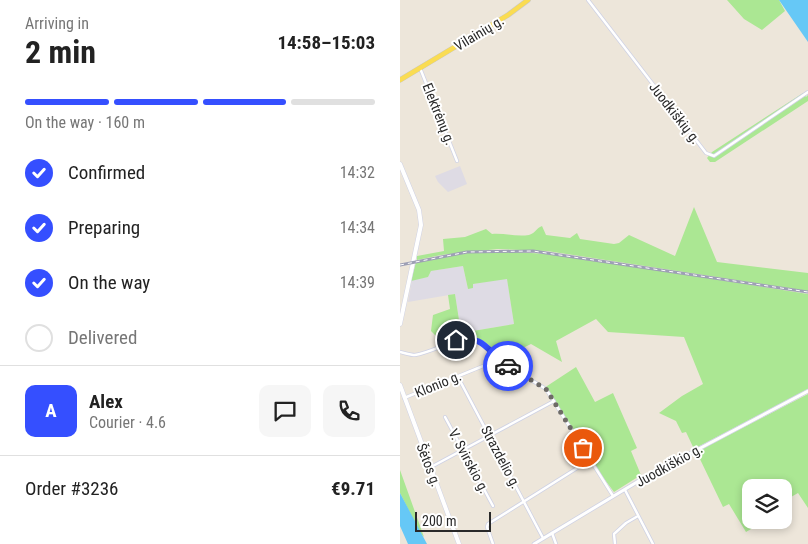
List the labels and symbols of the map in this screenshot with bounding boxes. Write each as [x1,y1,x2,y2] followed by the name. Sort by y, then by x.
[451,12,507,54] street label: Vilainių g.
[646,79,704,147] street label: Juodkiškių g.
[419,81,459,147] street label: Elektrėnų g.
[435,319,477,361] pin
[483,341,533,391] courier
[412,367,464,401] street label: Klonio g.
[478,423,524,491] street label: Strazdelio g.
[445,426,493,496] street label: V. Svirskio g.
[562,427,604,469] pin
[633,440,705,490] street label: Juodkiškio g.
[413,441,445,489] street label: Šėtos g.
[415,509,491,532] scale bar

